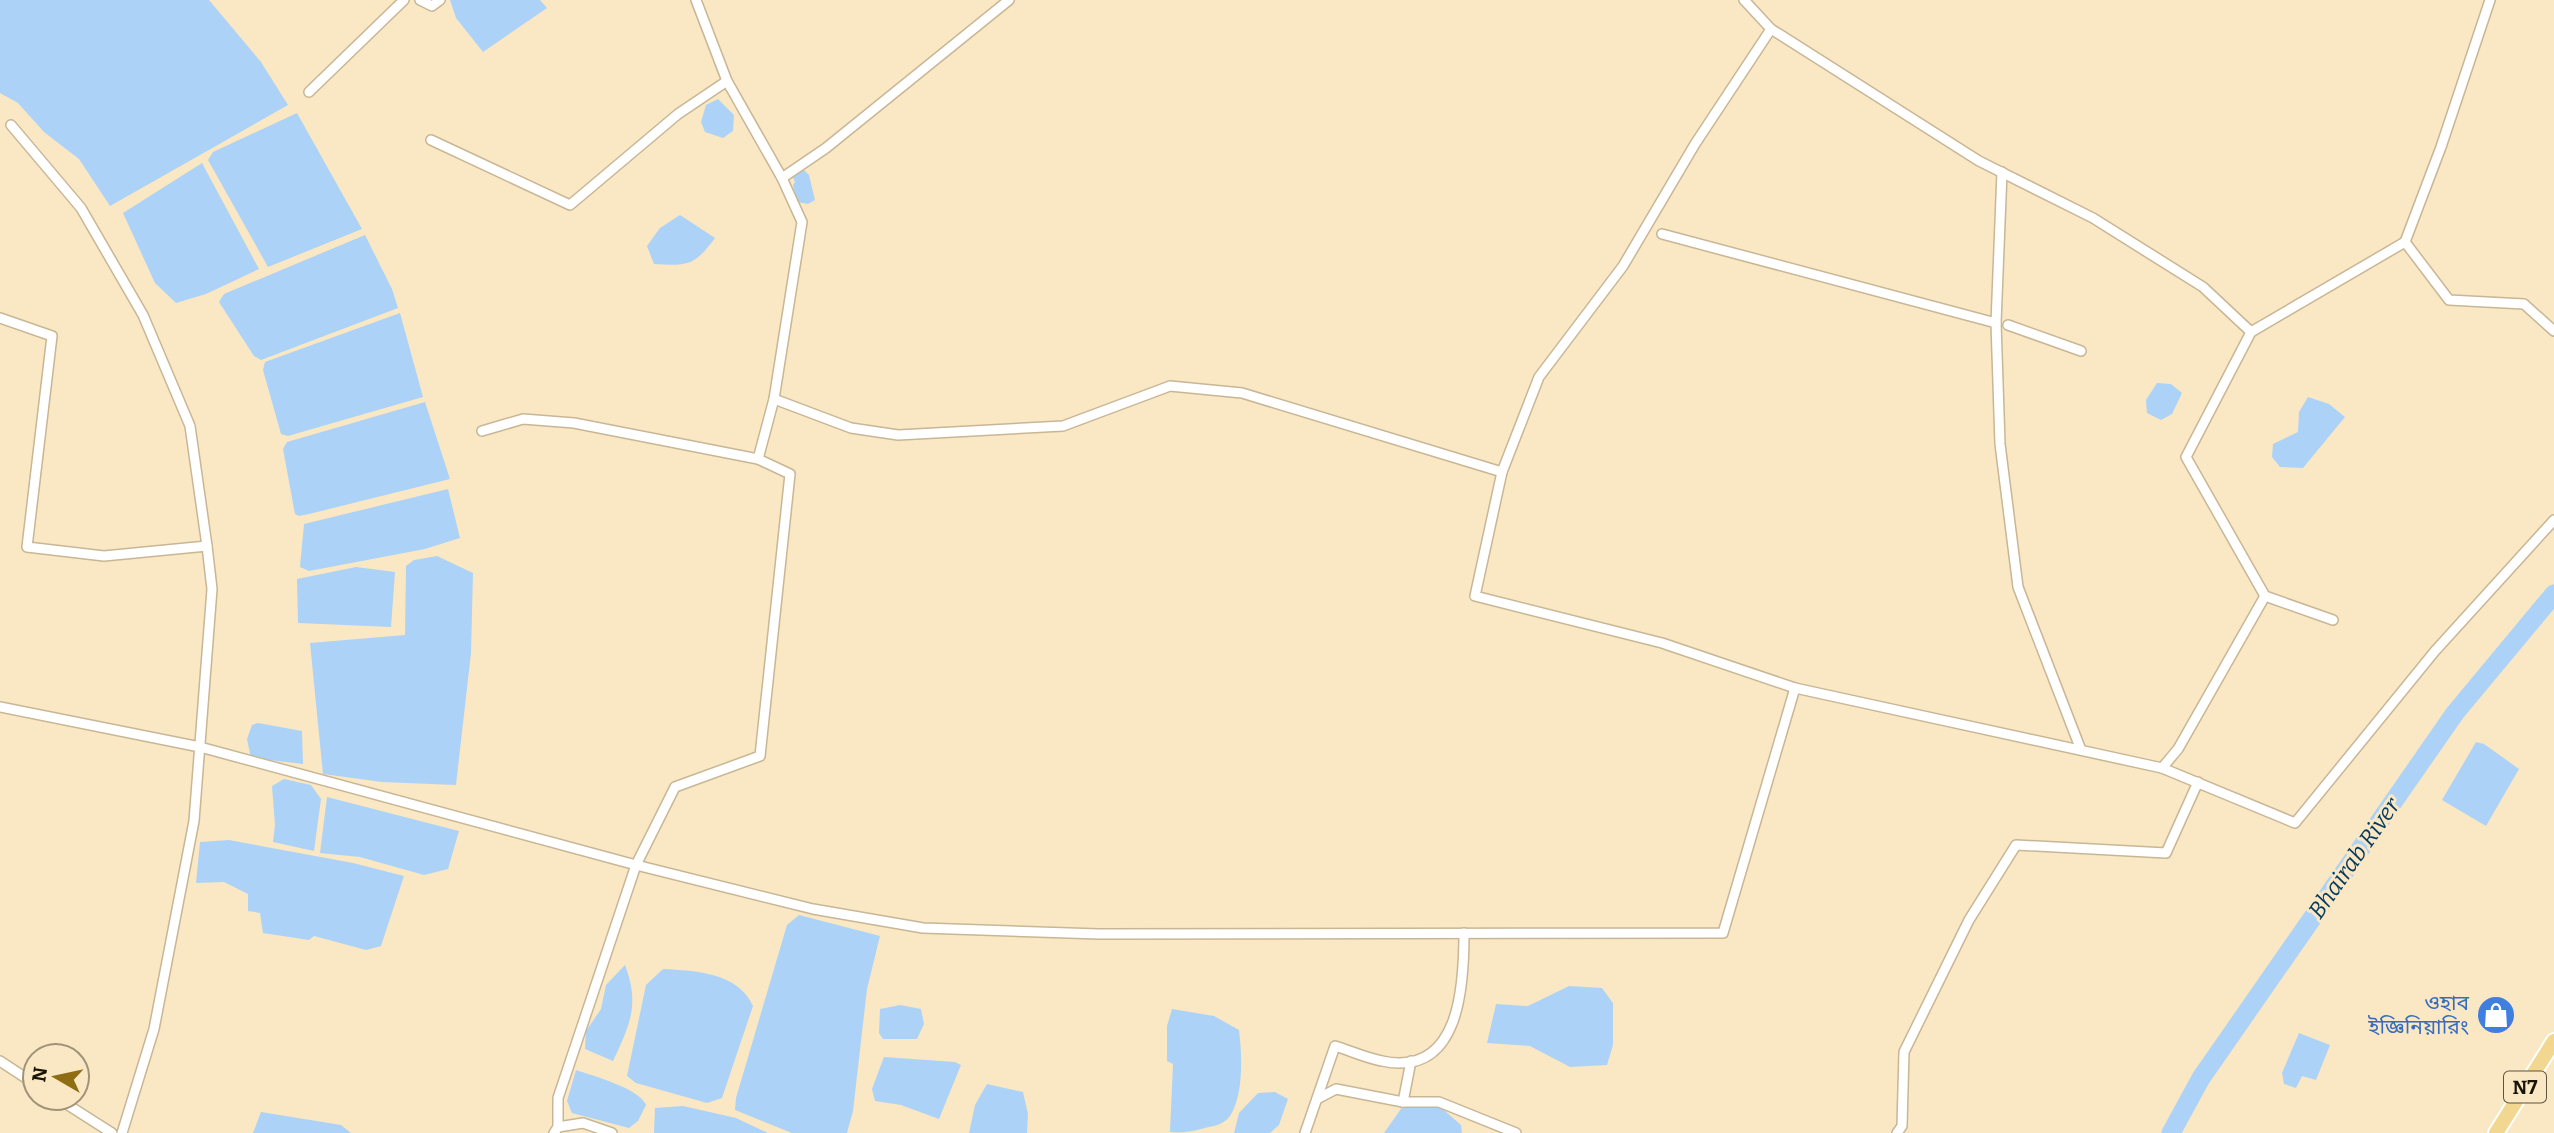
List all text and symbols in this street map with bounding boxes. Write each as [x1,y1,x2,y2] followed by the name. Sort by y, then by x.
[2302,791,2407,924] water label: Bhairab River
[2367,990,2469,1040] place label: ওহাব ইজ্ঞিনিয়ারিং
[2475,994,2517,1036] shop icon: ওহাব ইজ্ঞিনিয়ারিং
[21,1042,91,1112] north arrow
[27,1065,52,1083] text: N
[2504,1072,2546,1102] road number: N7

